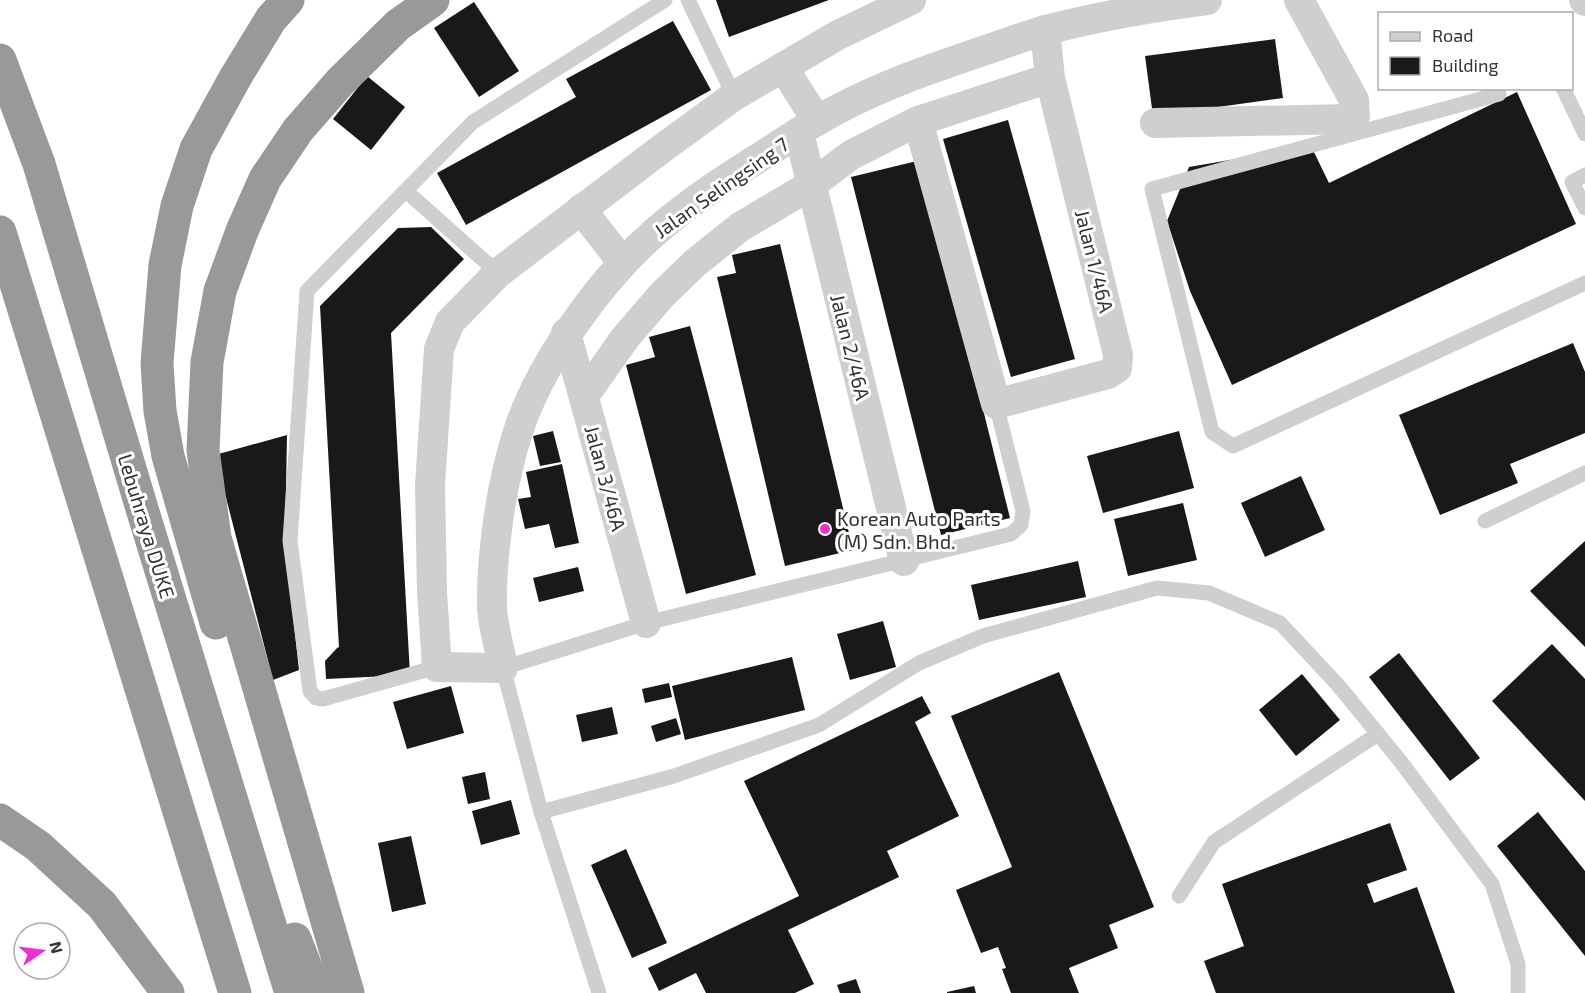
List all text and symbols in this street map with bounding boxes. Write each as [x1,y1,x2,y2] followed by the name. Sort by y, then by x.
[1378,12,1573,90] legend
[1432,24,1473,46] text: Road
[1432,54,1499,76] text: Building
[649,132,793,242] street label: Jalan Selingsing 7
[1071,207,1120,316] street label: Jalan 1/46A
[826,291,876,403] street label: Jalan 2/46A
[580,423,632,534] street label: Jalan 3/46A
[114,451,180,601] street label: Lebuhraya DUKE
[837,506,1001,553] place label: Korean Auto Parts (M) Sdn. Bhd.
[818,522,832,536] marker: Korean Auto Parts (M) Sdn. Bhd.
[12,921,72,981] north arrow
[46,939,68,955] text: N

